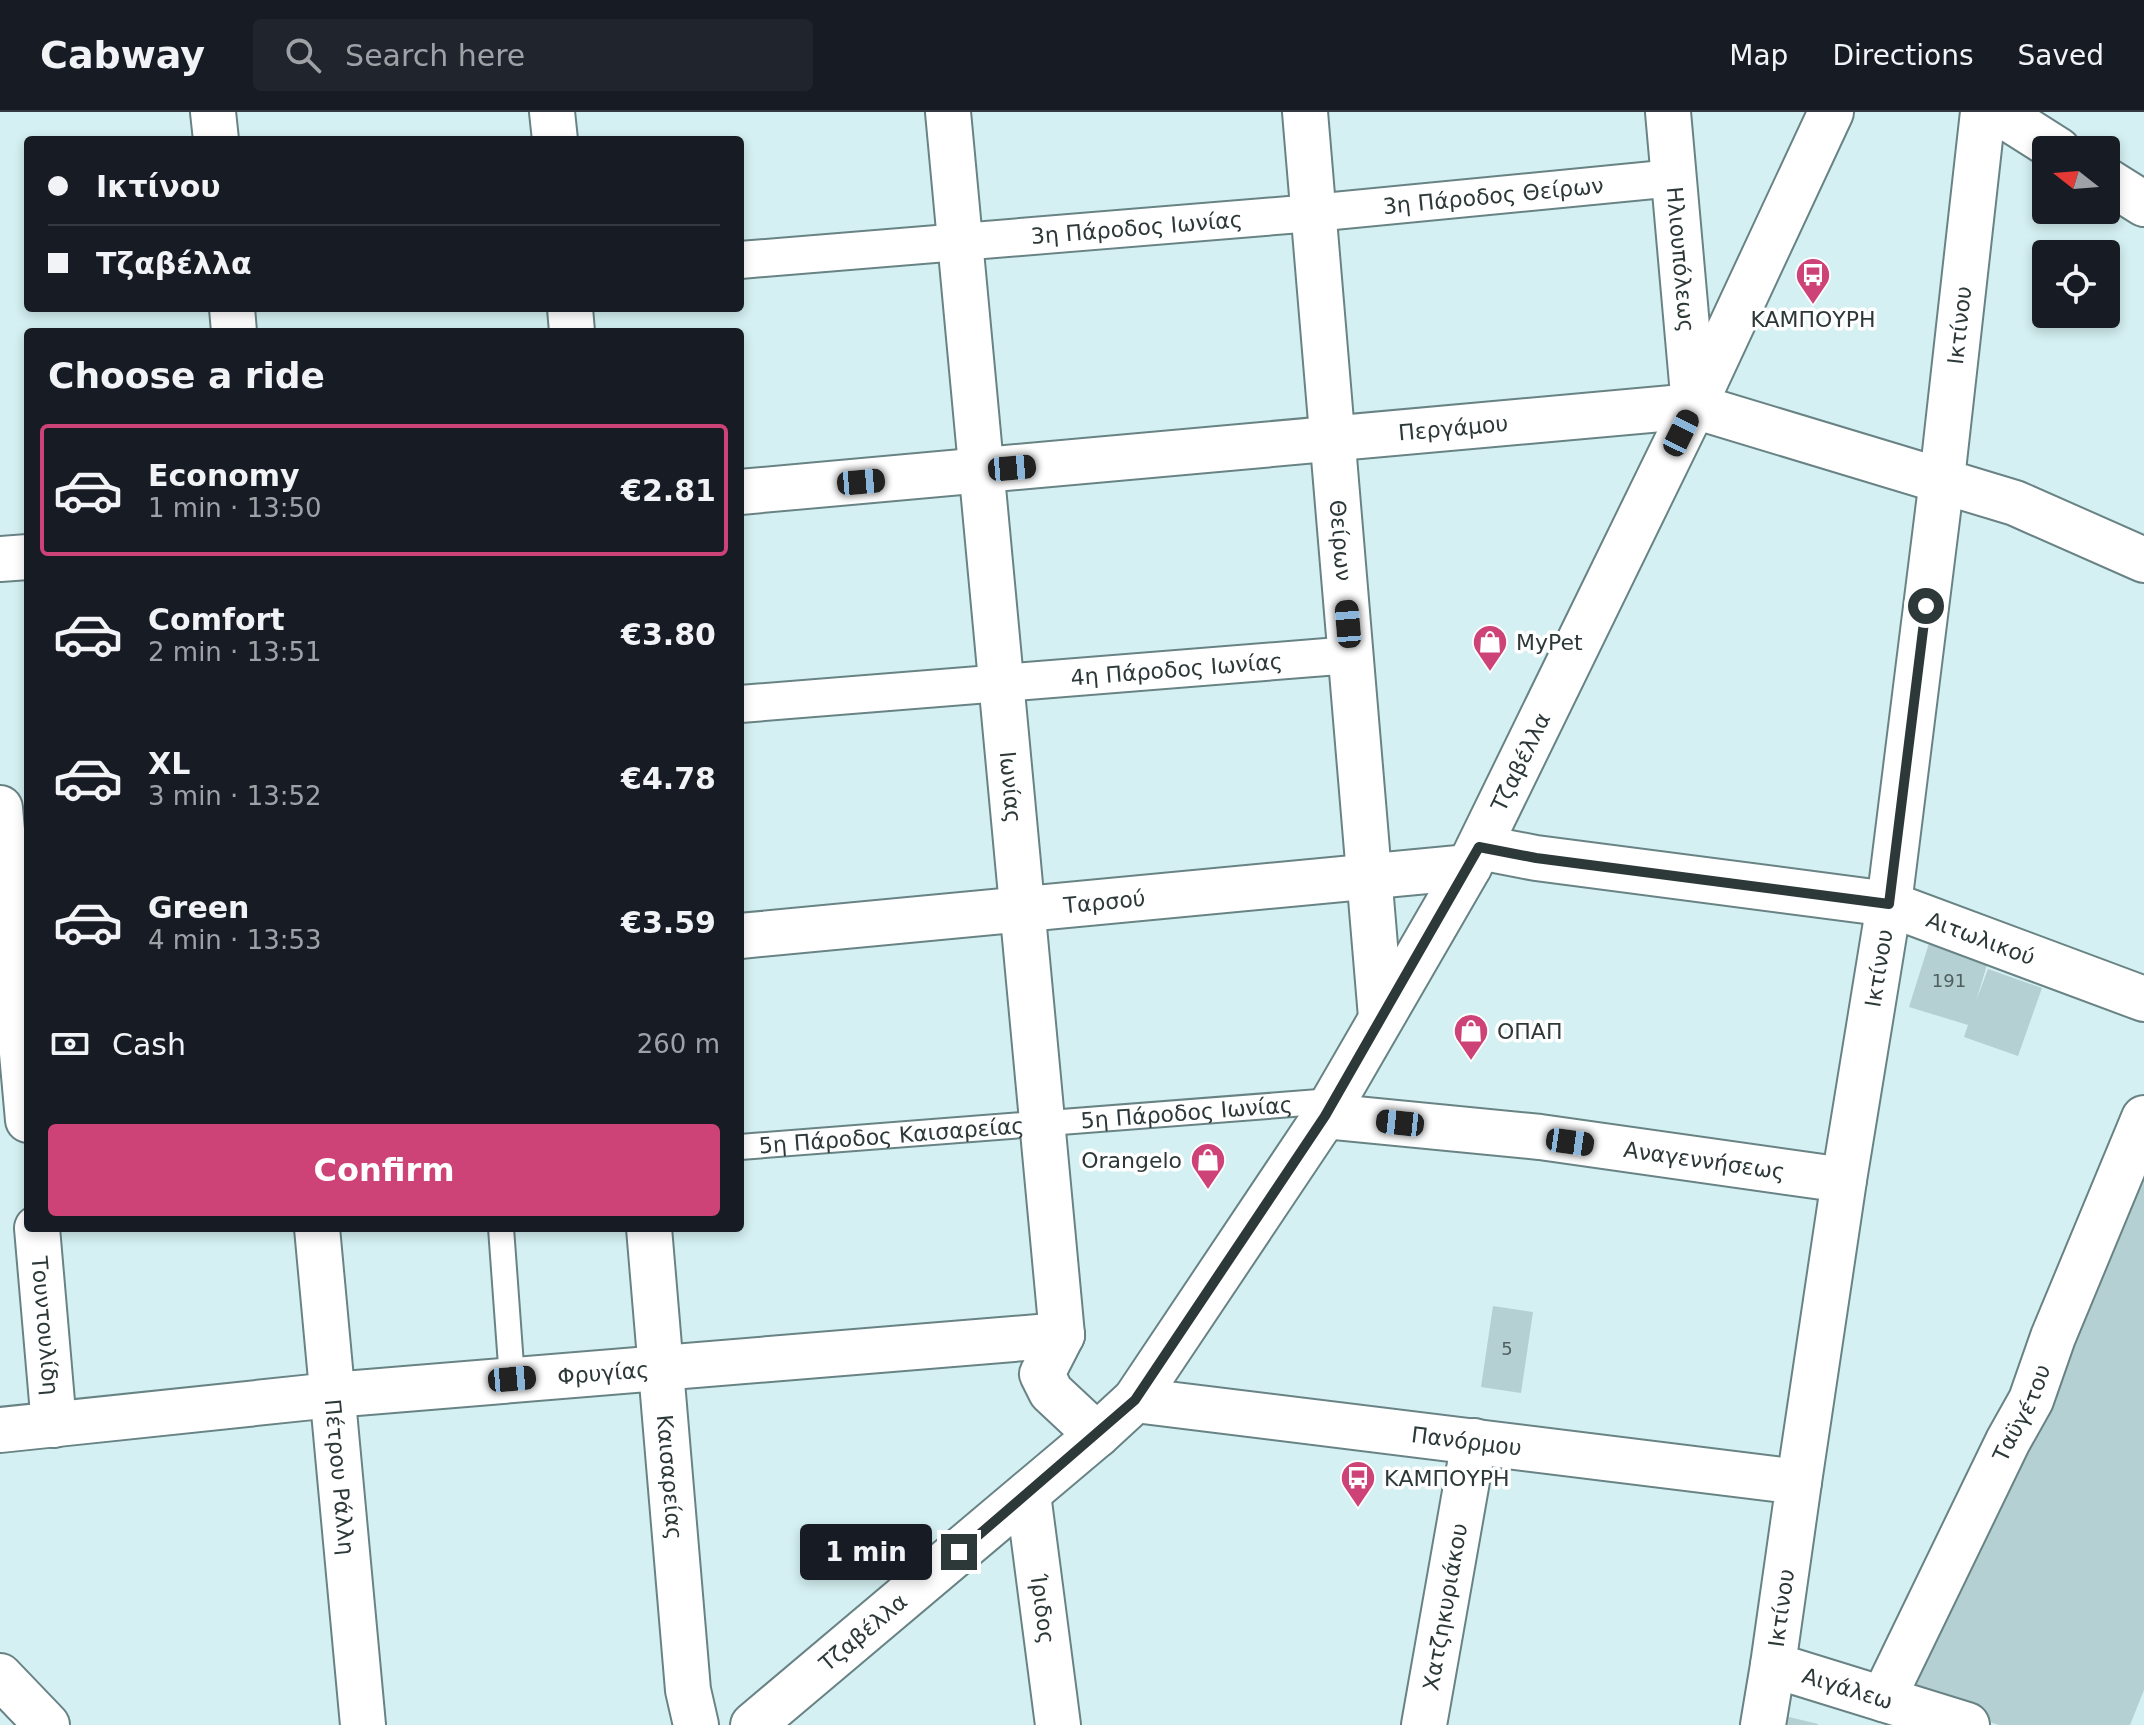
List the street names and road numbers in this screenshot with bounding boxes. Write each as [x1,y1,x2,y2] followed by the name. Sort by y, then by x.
[1382,173,1605,219] street label: 3η Πάροδος Θείρων
[1662,186,1699,333] street label: Ηλιουπόλεως
[1030,207,1244,249] street label: 3η Πάροδος Ιωνίας
[1943,285,1976,366] street label: Ικτίνου
[1397,411,1509,446] street label: Περγάμου
[1325,499,1356,582] street label: Θείρων
[1070,649,1284,690] street label: 4η Πάροδος Ιωνίας
[1486,709,1555,816] street label: Τζαβέλλα
[995,750,1026,824] street label: Ιωνίας
[1061,886,1146,918] street label: Ταρσού
[1923,907,2038,970] street label: Αιτωλικού
[1860,927,1898,1009] street label: Ικτίνου
[1080,1092,1294,1133] street label: 5η Πάροδος Ιωνίας
[758,1113,1025,1158] street label: 5η Πάροδος Καισαρείας
[1622,1137,1787,1185] street label: Αναγεννήσεως
[26,1254,63,1396] street label: Τουντουλίδη
[556,1357,650,1389] street label: Φρυγίας
[1988,1361,2055,1467] street label: Ταϋγέτου
[320,1398,359,1556] street label: Πέτρου Ράλλη
[652,1414,687,1541] street label: Καισαρείας
[1410,1422,1523,1461] street label: Πανόρμου
[1418,1521,1472,1693] street label: Χατζηκυριάκου
[1764,1567,1799,1649] street label: Ικτίνου
[1025,1572,1059,1646] street label: Ίριδος
[814,1589,912,1677] street label: Τζαβέλλα
[1799,1663,1896,1714] street label: Αιγάλεω

